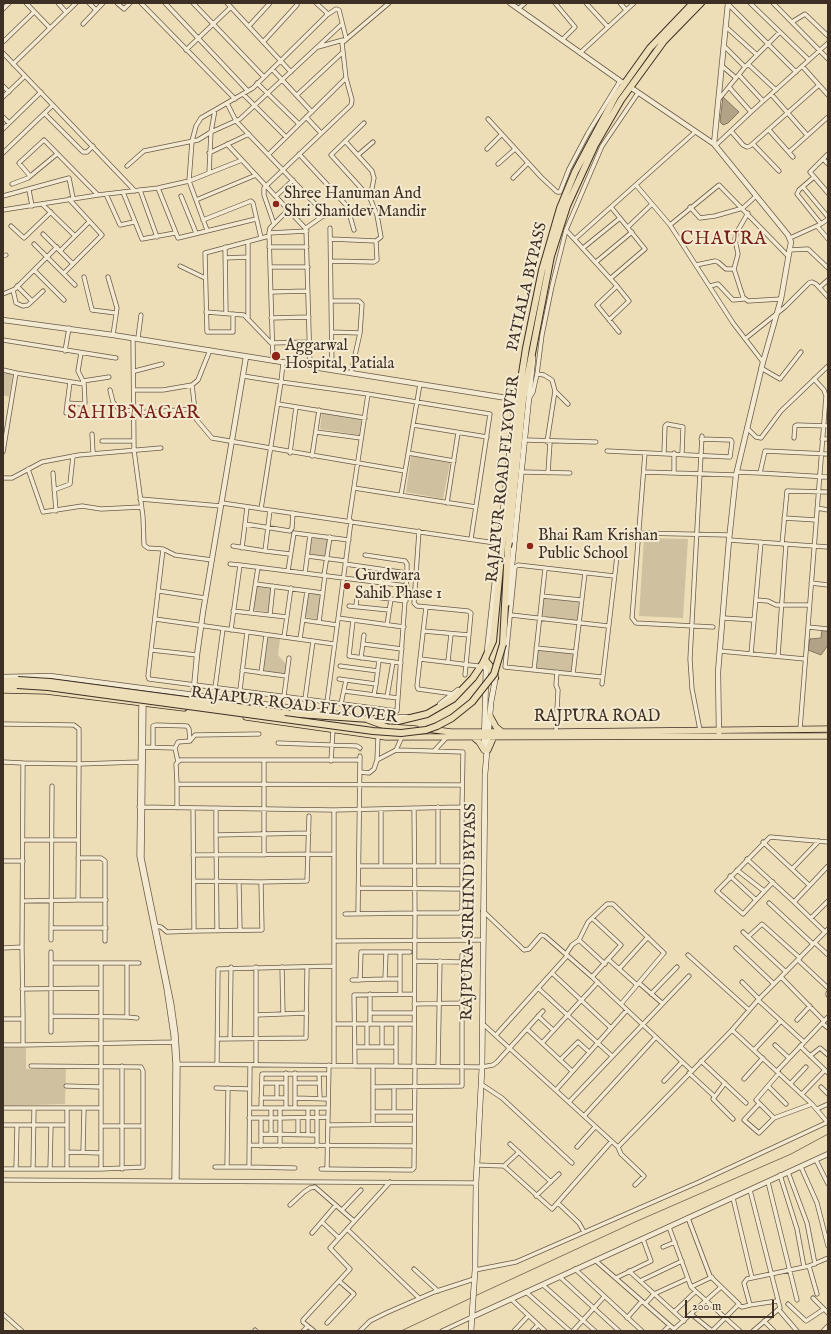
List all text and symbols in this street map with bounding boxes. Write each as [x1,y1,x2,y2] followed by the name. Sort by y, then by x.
[284,185,426,223] place label: Shree Hanuman And Shri Shanidev Mandir
[271,199,281,209] marker: Shree Hanuman And Shri Shanidev Mandir
[504,221,552,353] street label: PATIALA BYPASS
[681,229,767,251] district label: CHAURA
[285,337,394,375] place label: Aggarwal Hospital, Patiala
[270,350,282,362] marker: Aggarwal Hospital, Patiala
[484,374,524,584] street label: RAJAPUR ROAD FLYOVER
[67,403,201,425] district label: SAHIBNAGAR
[538,527,658,565] place label: Bhai Ram Krishan Public School
[525,541,535,551] marker: Bhai Ram Krishan Public School
[355,567,442,605] place label: Gurdwara Sahib Phase 1
[342,581,352,591] marker: Gurdwara Sahib Phase 1
[189,684,399,728] street label: RAJAPUR ROAD FLYOVER
[534,708,660,728] street label: RAJPURA ROAD
[459,803,481,1021] street label: RAJPURA-SIRHIND BYPASS
[687,1292,776,1318] scale bar
[692,1299,721,1314] text: 200 m

